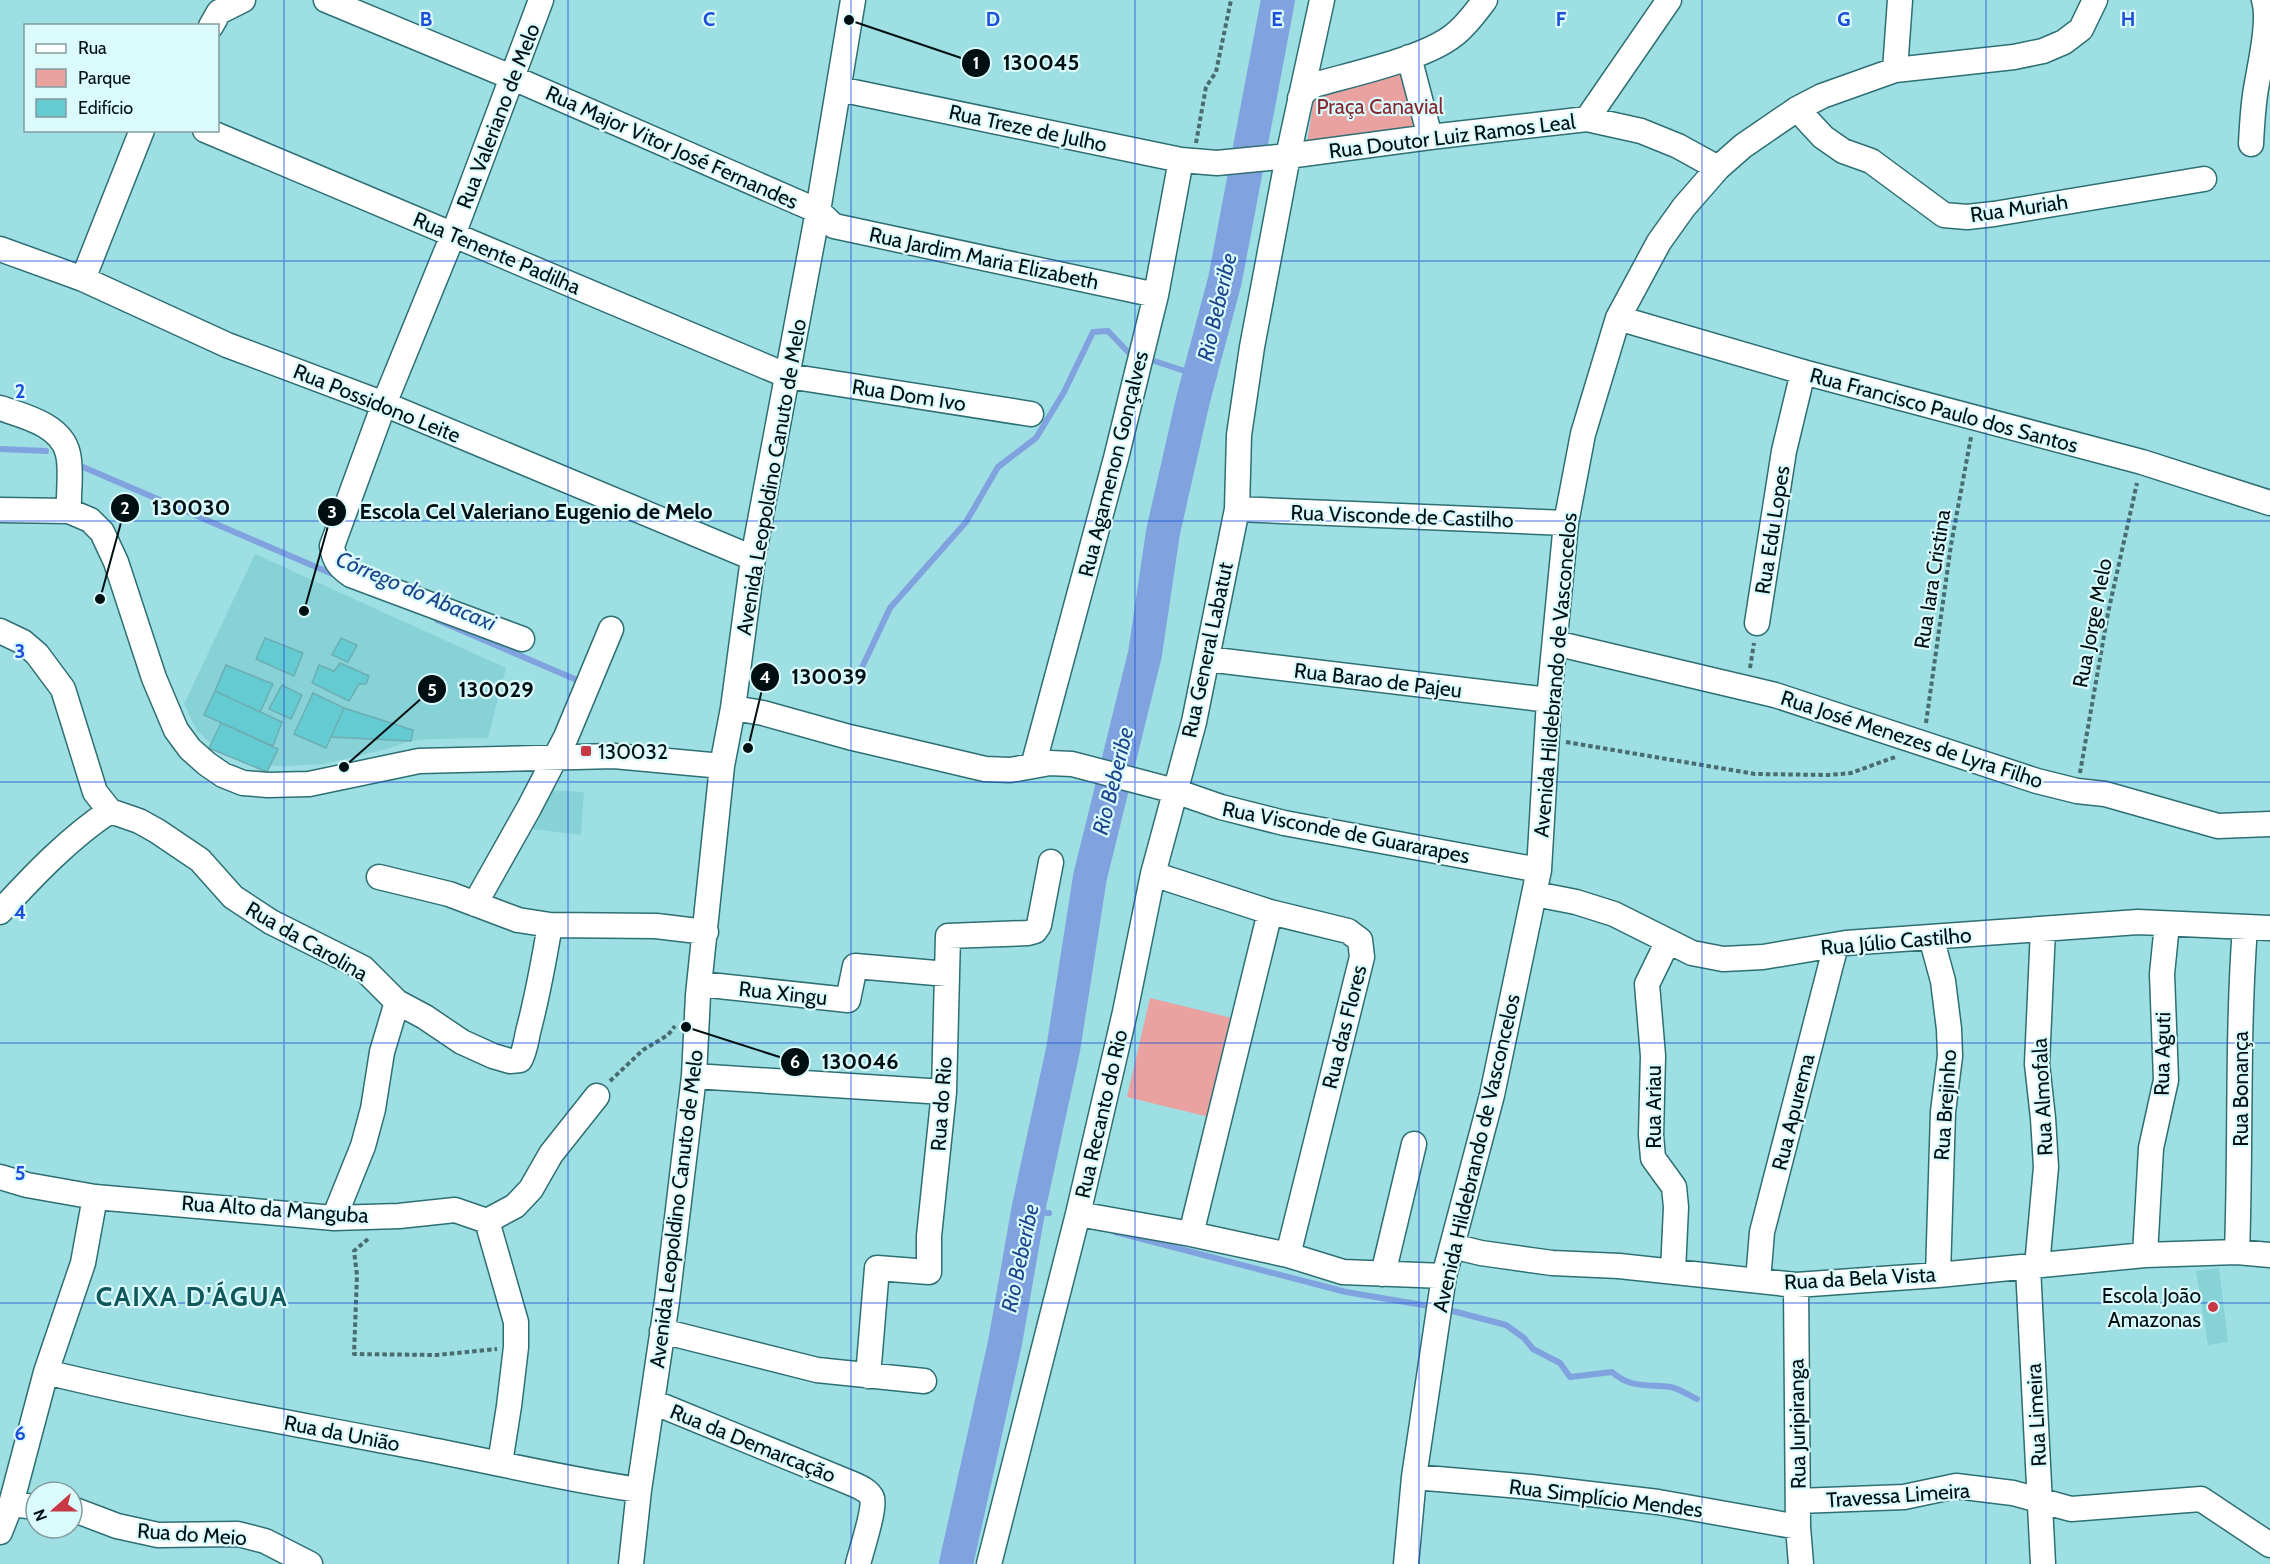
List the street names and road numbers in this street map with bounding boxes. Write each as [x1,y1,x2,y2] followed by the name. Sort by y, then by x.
[451,20,545,212] street label: Rua Valeriano de Melo
[542,80,802,215] street label: Rua Major Vitor José Fernandes
[947,99,1109,157] street label: Rua Treze de Julho
[1327,108,1577,164] street label: Rua Doutor Luiz Ramos Leal
[1968,189,2070,227] street label: Rua Muriah
[410,206,584,300] street label: Rua Tenente Padilha
[867,221,1101,295] street label: Rua Jardim Maria Elizabeth
[731,317,811,637] street label: Avenida Leopoldino Canuto de Melo
[1073,348,1153,579] street label: Rua Agamenon Gonçalves
[290,358,464,448] street label: Rua Possidono Leite
[1807,362,2081,458] street label: Rua Francisco Paulo dos Santos
[850,374,968,416] street label: Rua Dom Ivo
[1749,464,1795,596] street label: Rua Edu Lopes
[1290,500,1514,532] street label: Rua Visconde de Castilho
[1909,508,1955,650] street label: Rua Iara Cristina
[1528,511,1582,838] street label: Avenida Hildebrando de Vasconcelos
[2067,556,2117,690] street label: Rua Jorge Melo
[1176,560,1238,740] street label: Rua General Labatut
[1293,657,1463,704] street label: Rua Barao de Pajeu
[1778,685,2046,793] street label: Rua José Menezes de Lyra Filho
[1220,796,1472,868] street label: Rua Visconde de Guararapes
[241,896,373,986] street label: Rua da Carolina
[1820,922,1972,960] street label: Rua Júlio Castilho
[1317,962,1372,1091] street label: Rua das Flores
[738,976,828,1010] street label: Rua Xingu
[1427,991,1525,1315] street label: Avenida Hildebrando de Vasconcelos
[2149,1012,2175,1096] street label: Rua Aguti
[1069,1027,1133,1201] street label: Rua Recanto do Rio
[2228,1031,2253,1147] street label: Rua Bonança
[2026,1038,2058,1156] street label: Rua Almofala
[644,1048,708,1370] street label: Avenida Leopoldino Canuto de Melo
[1929,1049,1962,1161] street label: Rua Brejinho
[1766,1051,1820,1173] street label: Rua Apurema
[925,1056,957,1152] street label: Rua do Rio
[1641,1065,1666,1149] street label: Rua Ariau
[181,1190,369,1228] street label: Rua Alto da Manguba
[1784,1262,1936,1294] street label: Rua da Bela Vista
[1783,1359,1811,1489] street label: Rua Juripiranga
[2021,1363,2051,1467] street label: Rua Limeira
[667,1398,839,1488] street label: Rua da Demarcação
[282,1410,402,1456] street label: Rua da União
[1508,1474,1705,1522] street label: Rua Simplício Mendes
[1825,1478,1971,1512] street label: Travessa Limeira
[136,1518,248,1550] street label: Rua do Meio

